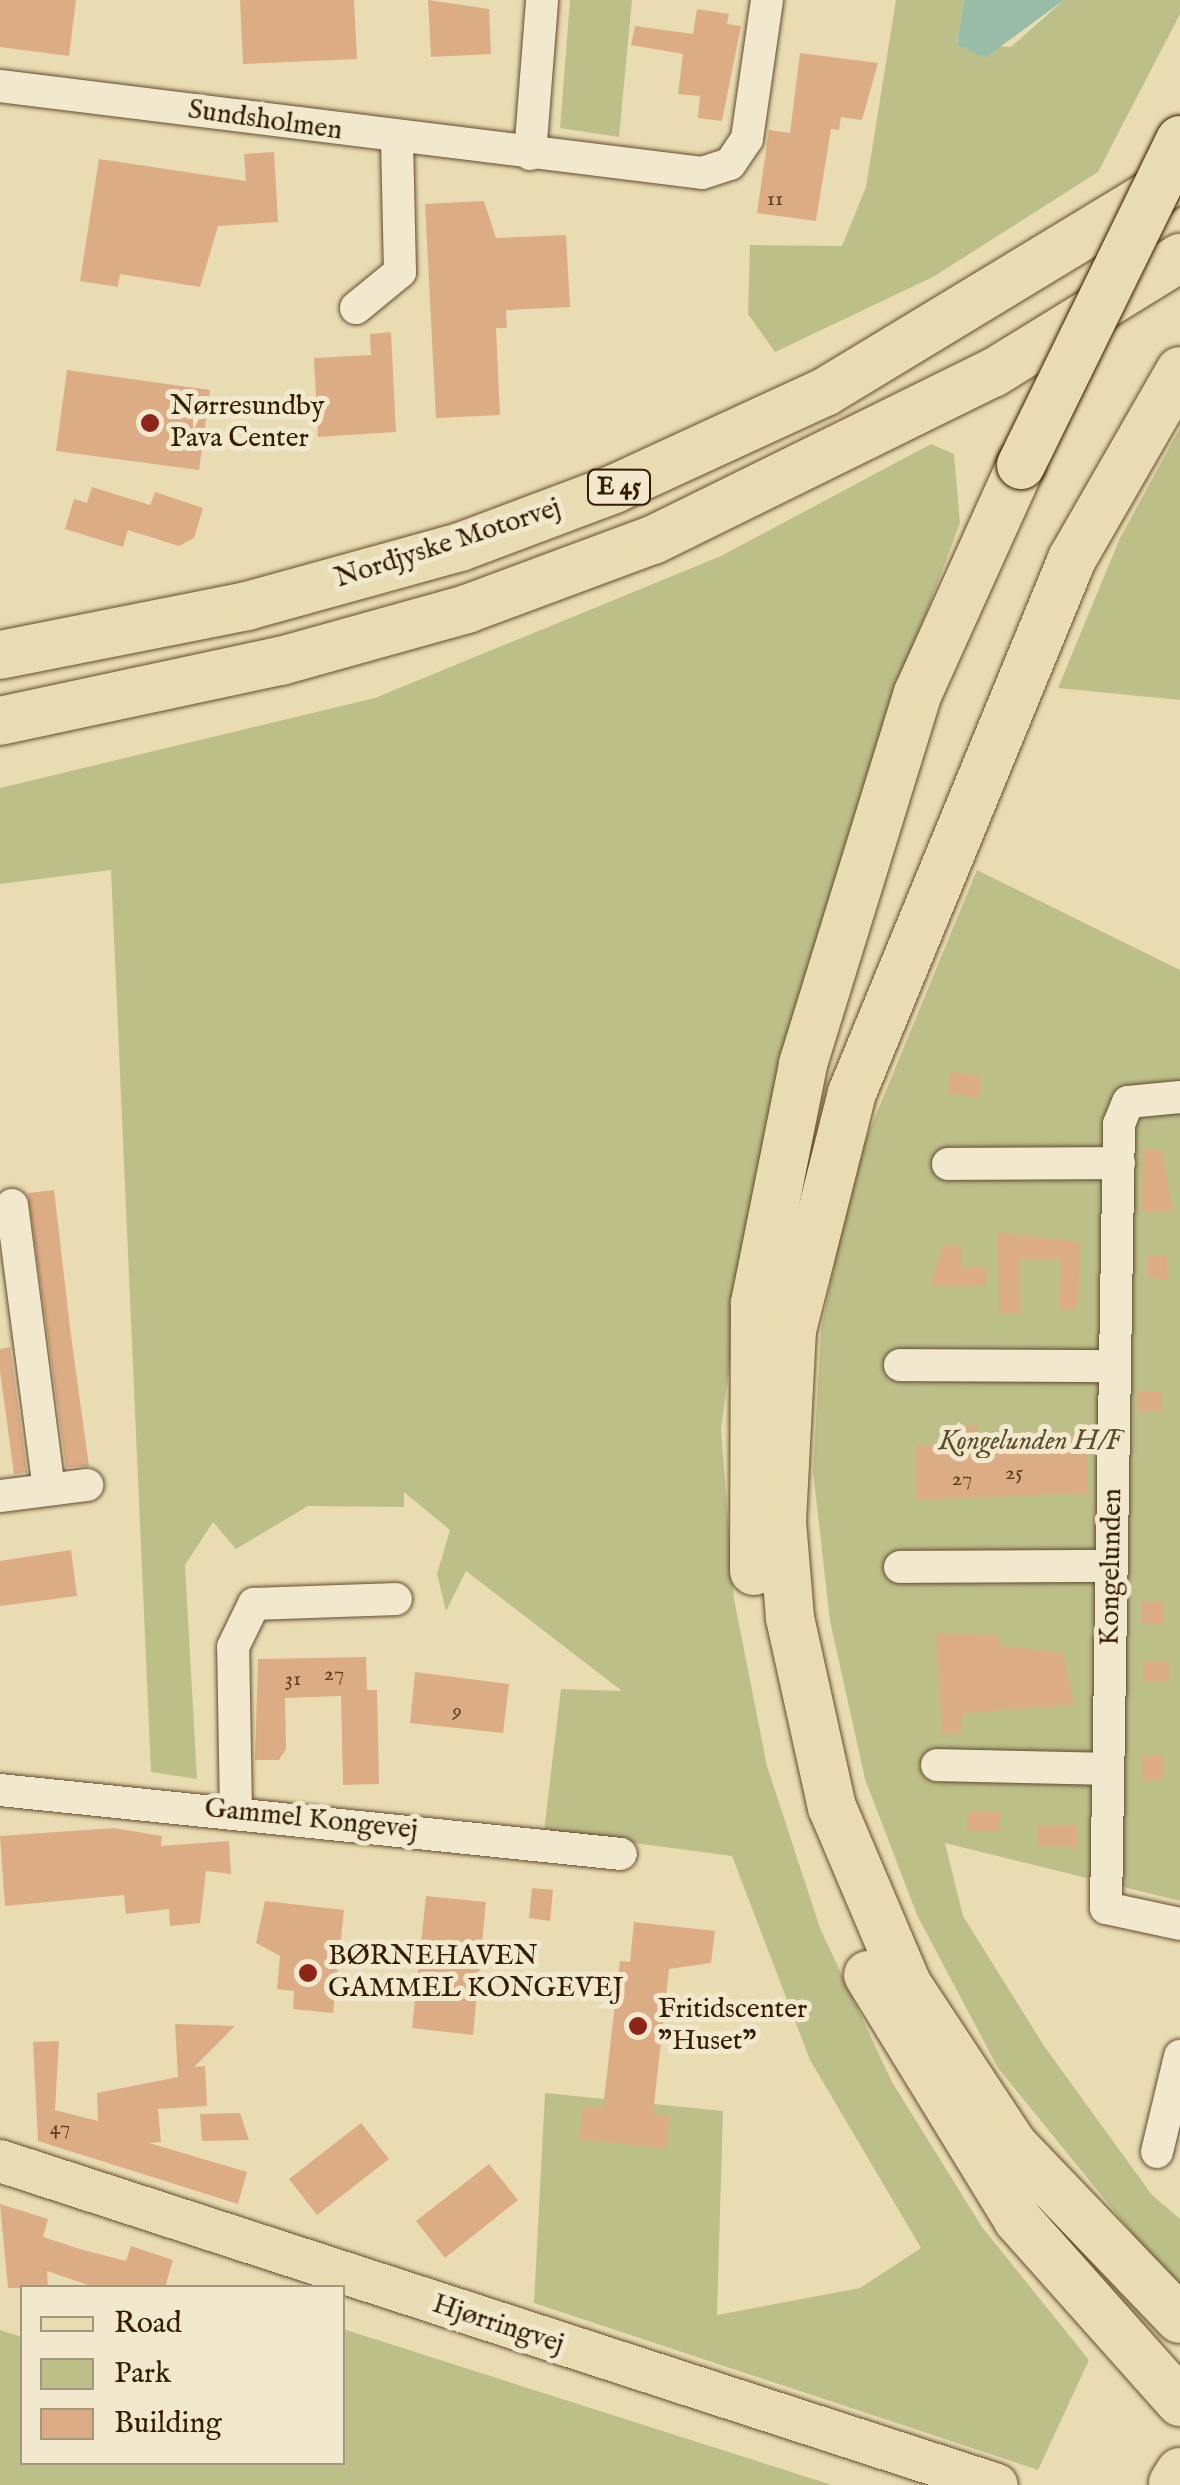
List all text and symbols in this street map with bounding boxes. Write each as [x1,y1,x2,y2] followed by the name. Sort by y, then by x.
[186,94,344,148] street label: Sundsholmen
[767,187,783,213] house number: 11
[170,390,325,456] place label: Nørresundby Pava Center
[139,412,161,434] marker: Nørresundby Pava Center
[586,467,652,507] road number: E 45
[331,492,565,596] street label: Nordjyske Motorvej
[939,1425,1121,1459] park label: Kongelunden H/F
[1005,1461,1023,1487] house number: 25
[952,1467,972,1493] house number: 27
[1094,1488,1130,1646] street label: Kongelunden
[324,1662,344,1688] house number: 27
[285,1667,301,1693] house number: 31
[452,1699,462,1725] house number: 9
[203,1792,419,1848] street label: Gammel Kongevej
[328,1940,624,2006] place label: BØRNEHAVEN GAMMEL KONGEVEJ
[297,1962,319,1984] marker: BØRNEHAVEN GAMMEL KONGEVEJ
[658,1993,807,2059] place label: Fritidscenter "Huset"
[627,2015,649,2037] marker: Fritidscenter "Huset"
[50,2116,70,2142] house number: 47
[20,2285,345,2465] legend
[428,2288,568,2362] street label: Hjørringvej
[114,2305,182,2343] text: Road
[114,2355,171,2393] text: Park
[114,2405,222,2443] text: Building

